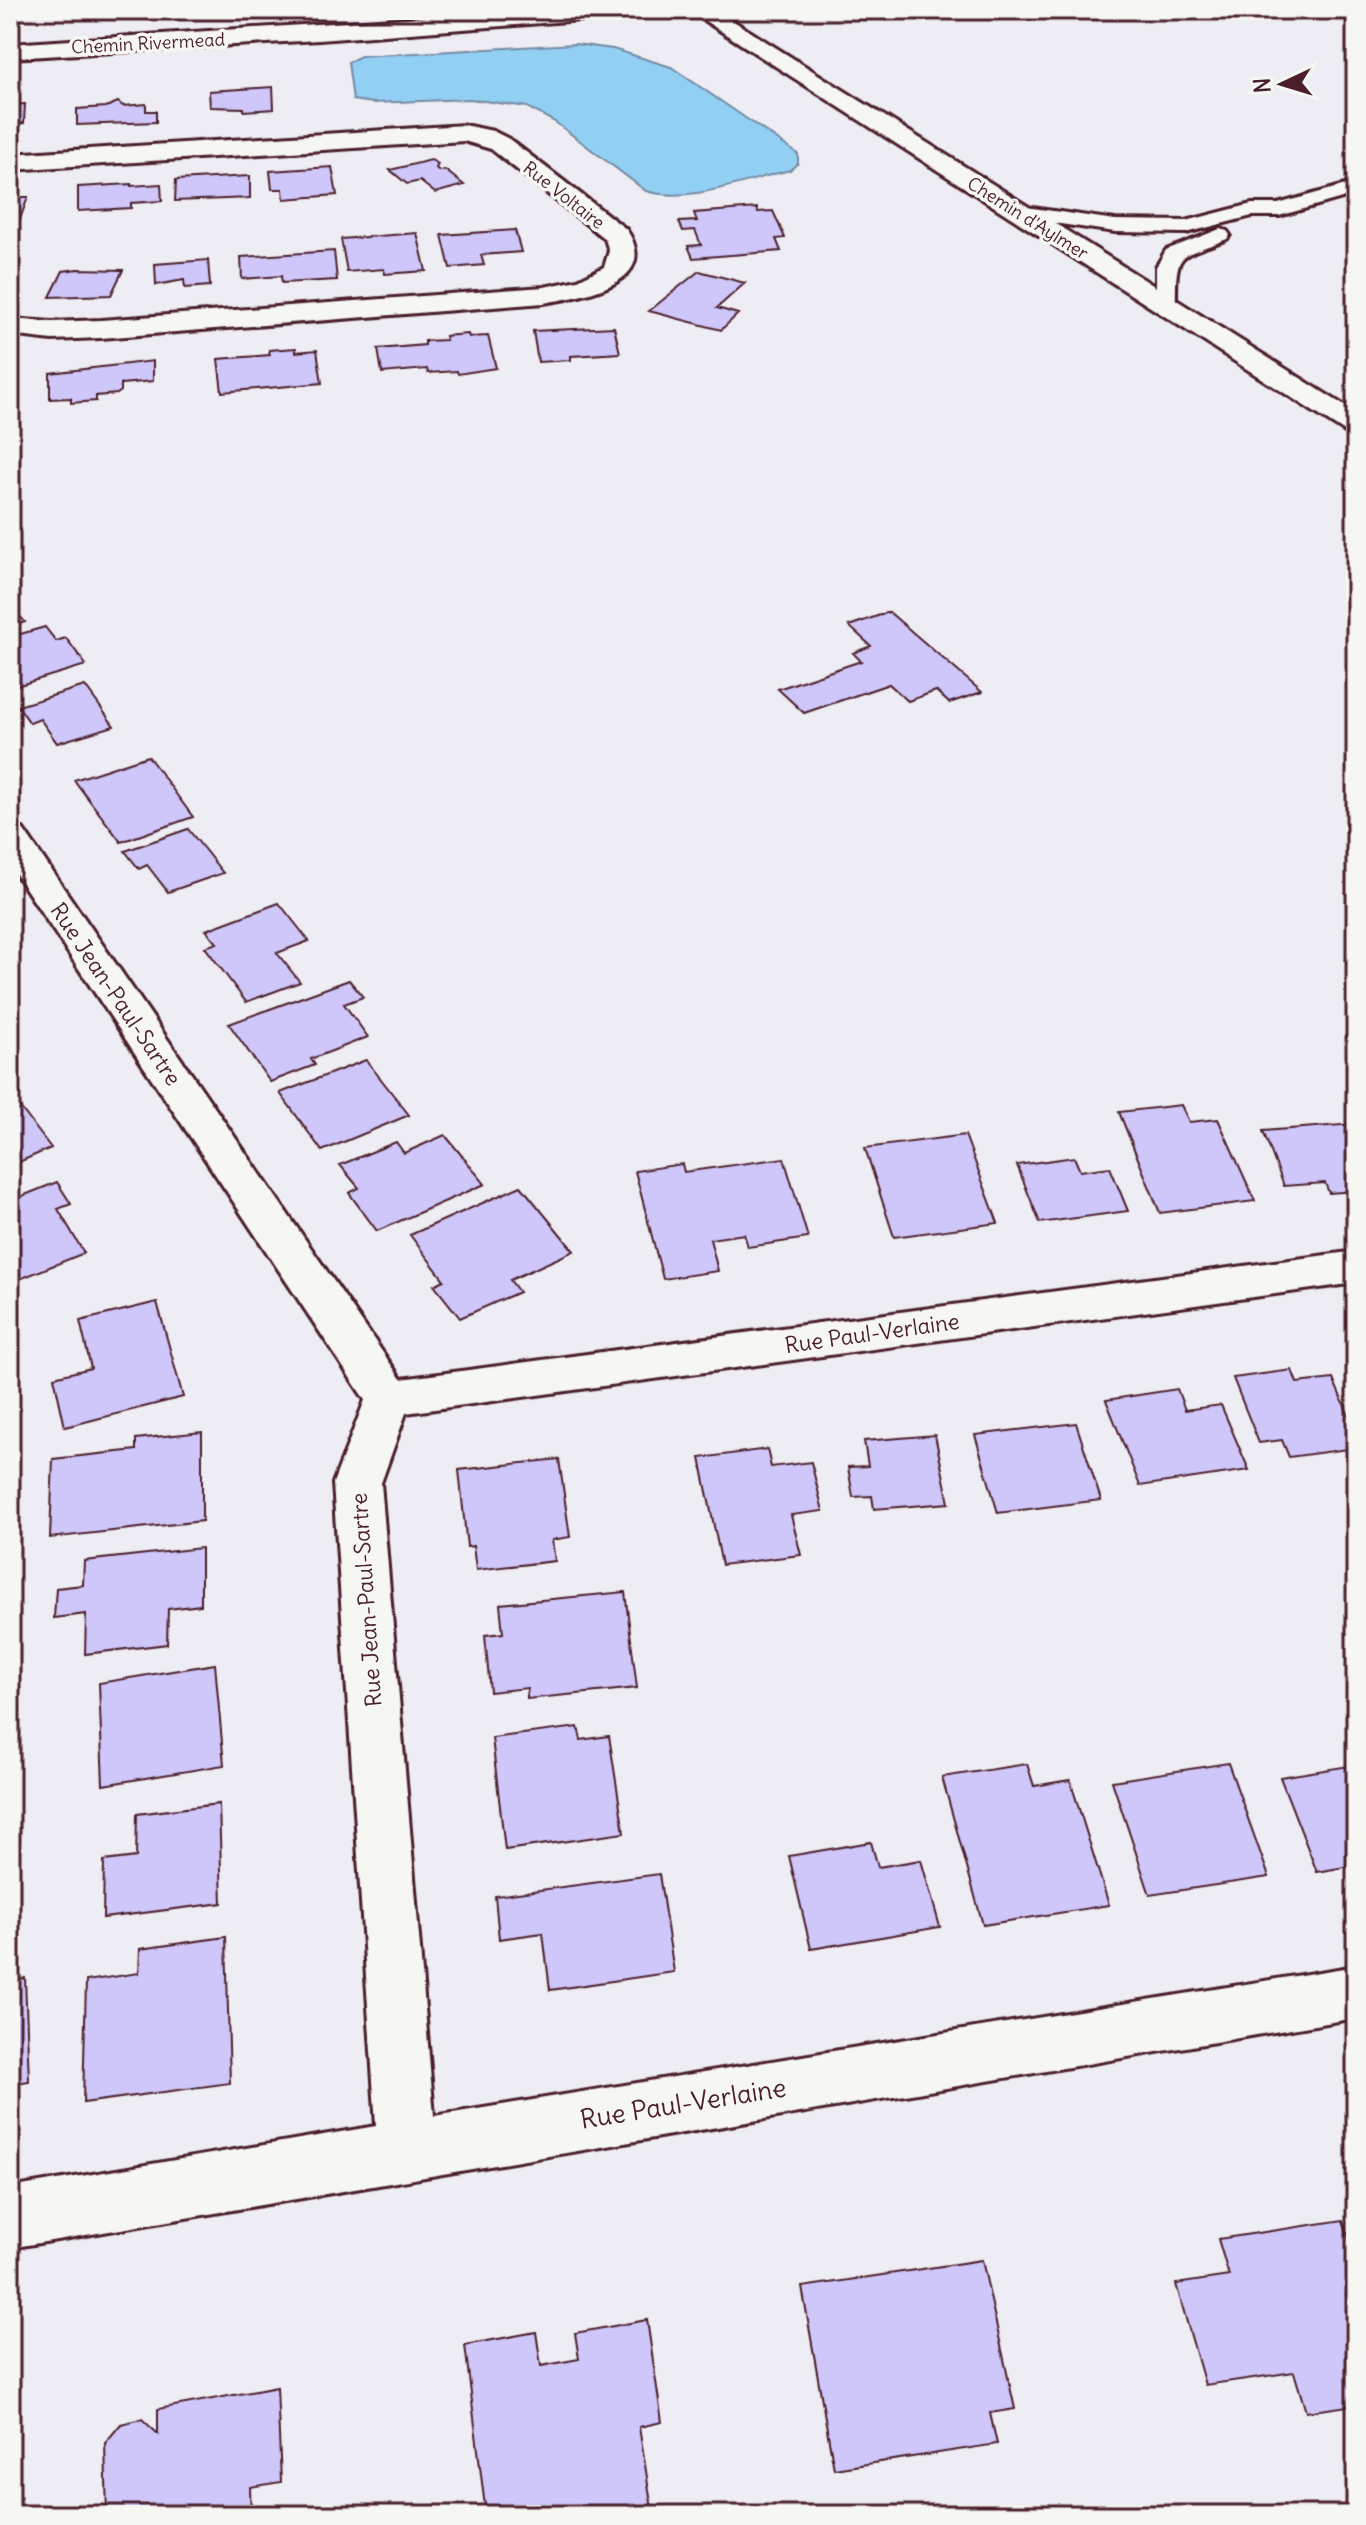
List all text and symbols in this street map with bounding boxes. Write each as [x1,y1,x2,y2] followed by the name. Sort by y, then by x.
[71,27,226,59] street label: Chemin Rivermead
[1242,44,1322,124] north arrow
[1248,77,1277,94] text: N
[519,156,609,234] street label: Rue Voltaire
[963,172,1093,265] street label: Chemin d'Aylmer
[44,897,188,1091] street label: Rue Jean-Paul-Sartre
[783,1307,961,1359] street label: Rue Paul-Verlaine
[345,1492,387,1708] street label: Rue Jean-Paul-Sartre
[578,2070,788,2136] street label: Rue Paul-Verlaine

